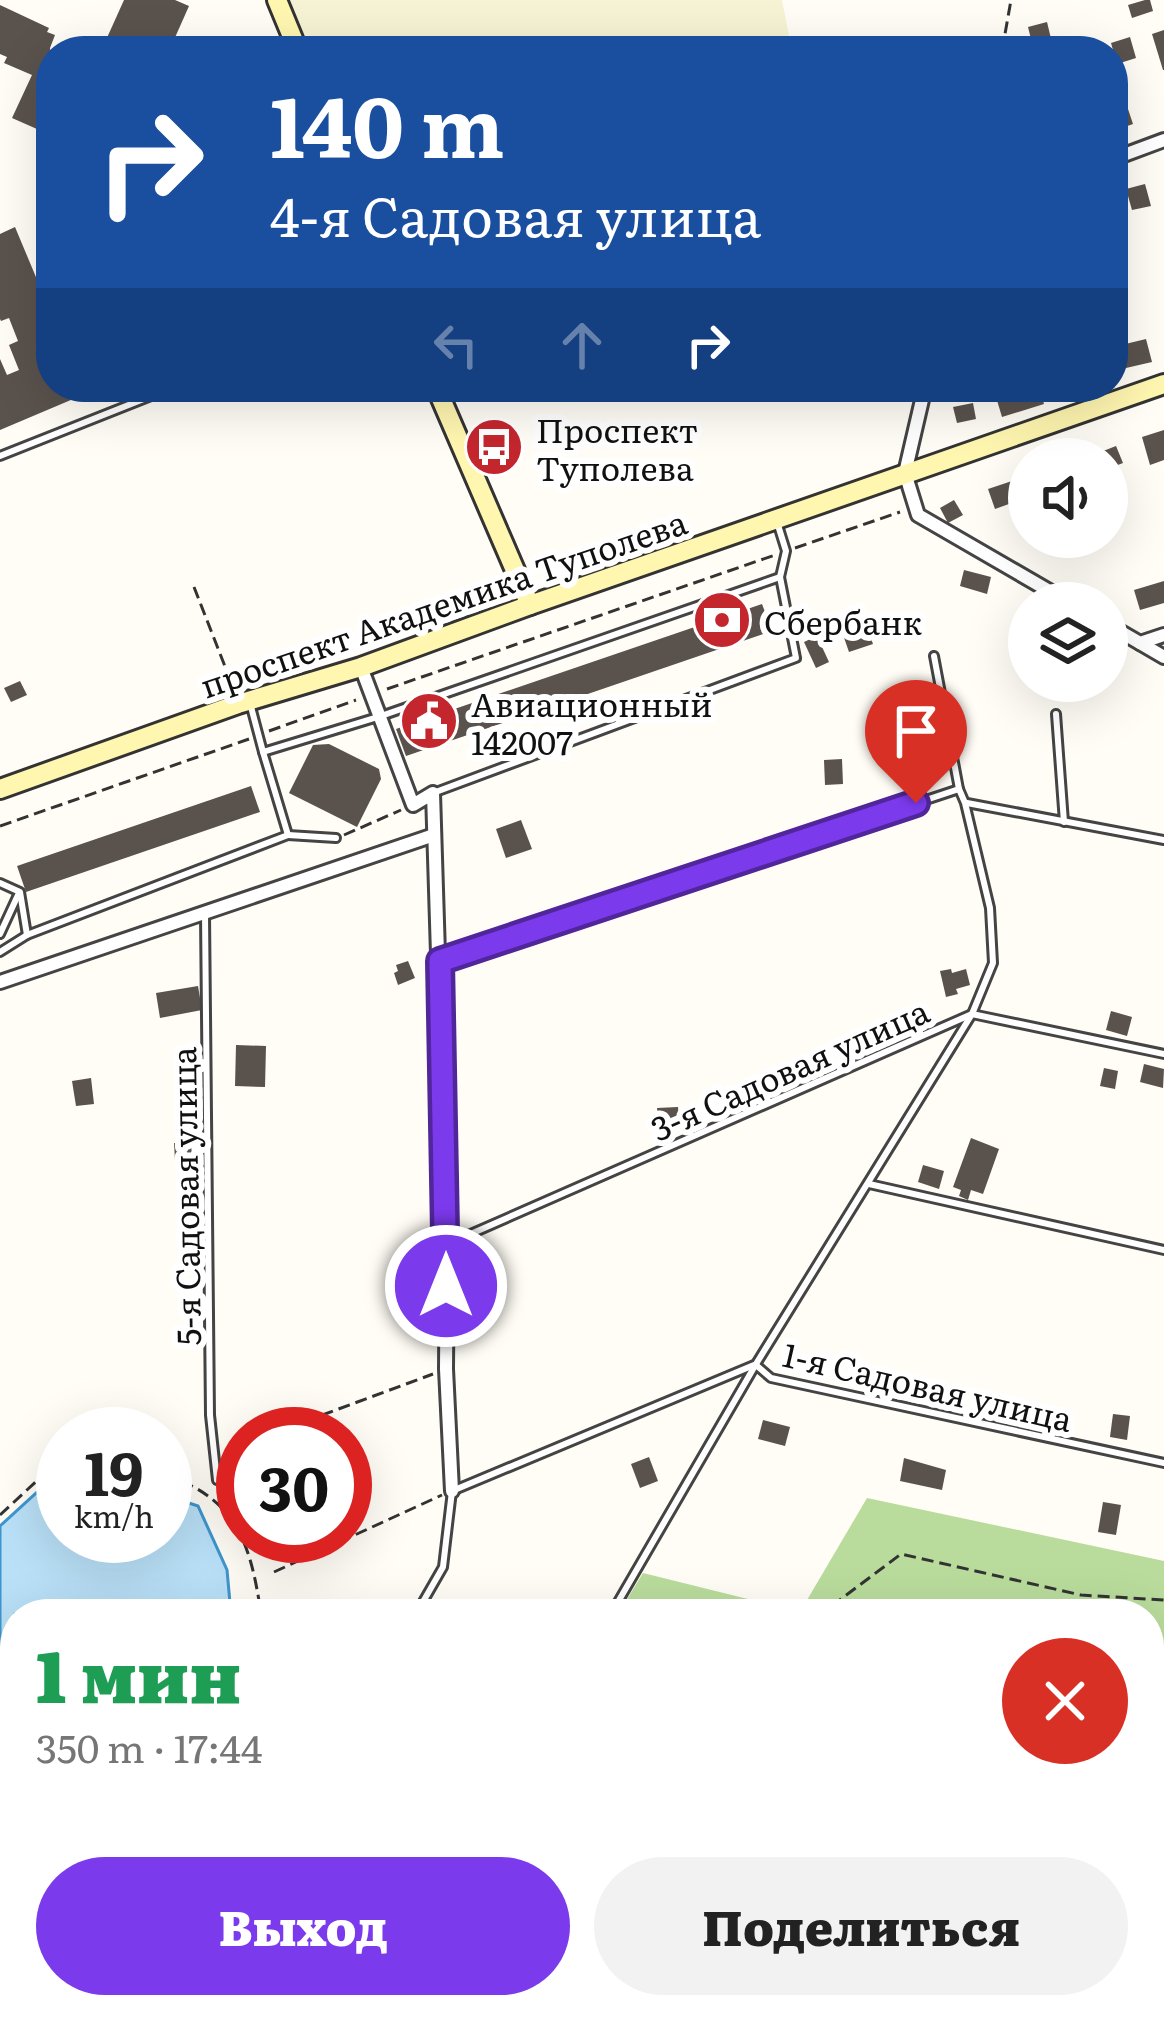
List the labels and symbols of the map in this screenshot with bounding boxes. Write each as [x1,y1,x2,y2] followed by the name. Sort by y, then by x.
[536,404,698,491] place label: Проспект Туполева
[463,416,525,478] bus stop icon: Проспект Туполева
[193,495,693,708] street label: проспект Академика Туполева
[691,589,753,651] bank icon: Сбербанк
[764,596,923,645] place label: Сбербанк
[471,678,713,765] place label: Авиационный 142007
[865,680,967,803] pin
[398,690,460,752] public building icon: Авиационный 142007
[642,985,936,1151] street label: 3-я Садовая улица
[157,1046,211,1346] street label: 5-я Садовая улица
[383,1223,509,1349] position arrow
[779,1328,1078,1442] street label: 1-я Садовая улица
[216,1407,372,1563] speed limit sign: 30

